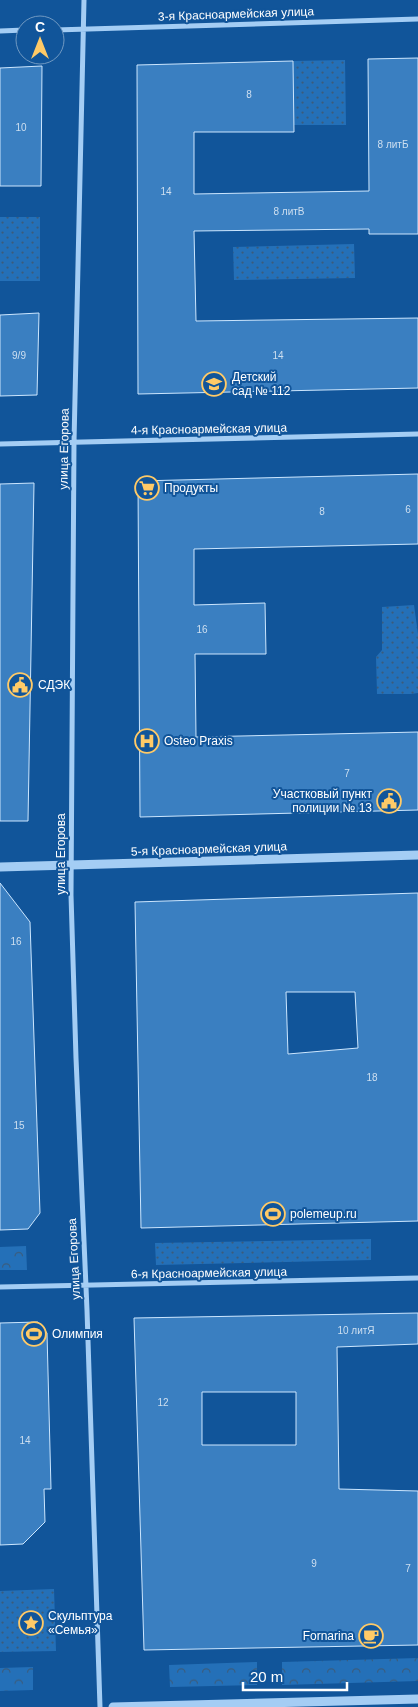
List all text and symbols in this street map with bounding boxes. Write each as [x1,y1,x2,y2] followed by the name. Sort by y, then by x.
[158,4,315,24] street label: 3-я Красноармейская улица
[15,15,65,65] north arrow
[35,19,45,35] text: С
[246,89,252,100] house number: 8
[15,122,27,133] house number: 10
[378,139,409,150] house number: 8 литБ
[160,186,172,197] house number: 14
[273,206,305,217] house number: 8 литВ
[12,350,26,361] house number: 9/9
[272,350,284,361] house number: 14
[232,370,291,398] place label: Детский сад № 112
[201,371,227,397] school or university icon: Детский сад № 112
[56,408,72,490] street label: улица Егорова
[131,421,287,437] street label: 4-я Красноармейская улица
[134,475,160,501] supermarket icon: Продукты
[164,481,218,495] place label: Продукты
[405,504,411,515] house number: 6
[319,506,325,517] house number: 8
[196,624,208,635] house number: 16
[7,672,33,698] public building icon: СДЭК
[38,678,70,692] place label: СДЭК
[134,728,160,754] hospital icon: Osteo Praxis
[164,734,233,748] place label: Osteo Praxis
[344,768,350,779] house number: 7
[273,787,372,815] place label: Участковый пункт полиции № 13
[376,788,402,814] public building icon: Участковый пункт полиции № 13
[54,813,68,895] street label: улица Егорова
[131,839,288,859] street label: 5-я Красноармейская улица
[10,936,22,947] house number: 16
[366,1072,378,1083] house number: 18
[13,1120,25,1131] house number: 15
[260,1201,286,1227] sports icon: polemeup.ru
[290,1207,357,1221] place label: polemeup.ru
[65,1218,83,1300] street label: улица Егорова
[131,1265,287,1281] street label: 6-я Красноармейская улица
[21,1321,47,1347] sports icon: Олимпия
[337,1325,375,1336] house number: 10 литЯ
[52,1327,103,1341] place label: Олимпия
[157,1397,169,1408] house number: 12
[19,1435,31,1446] house number: 14
[311,1558,317,1569] house number: 9
[405,1563,411,1574] house number: 7
[48,1609,113,1637] place label: Скульптура «Семья»
[18,1610,44,1636] place icon: Скульптура «Семья»
[358,1623,384,1649] cafe icon: Fornarina
[303,1629,354,1643] place label: Fornarina
[243,1660,347,1692] scale bar
[250,1668,283,1685] text: 20 m

